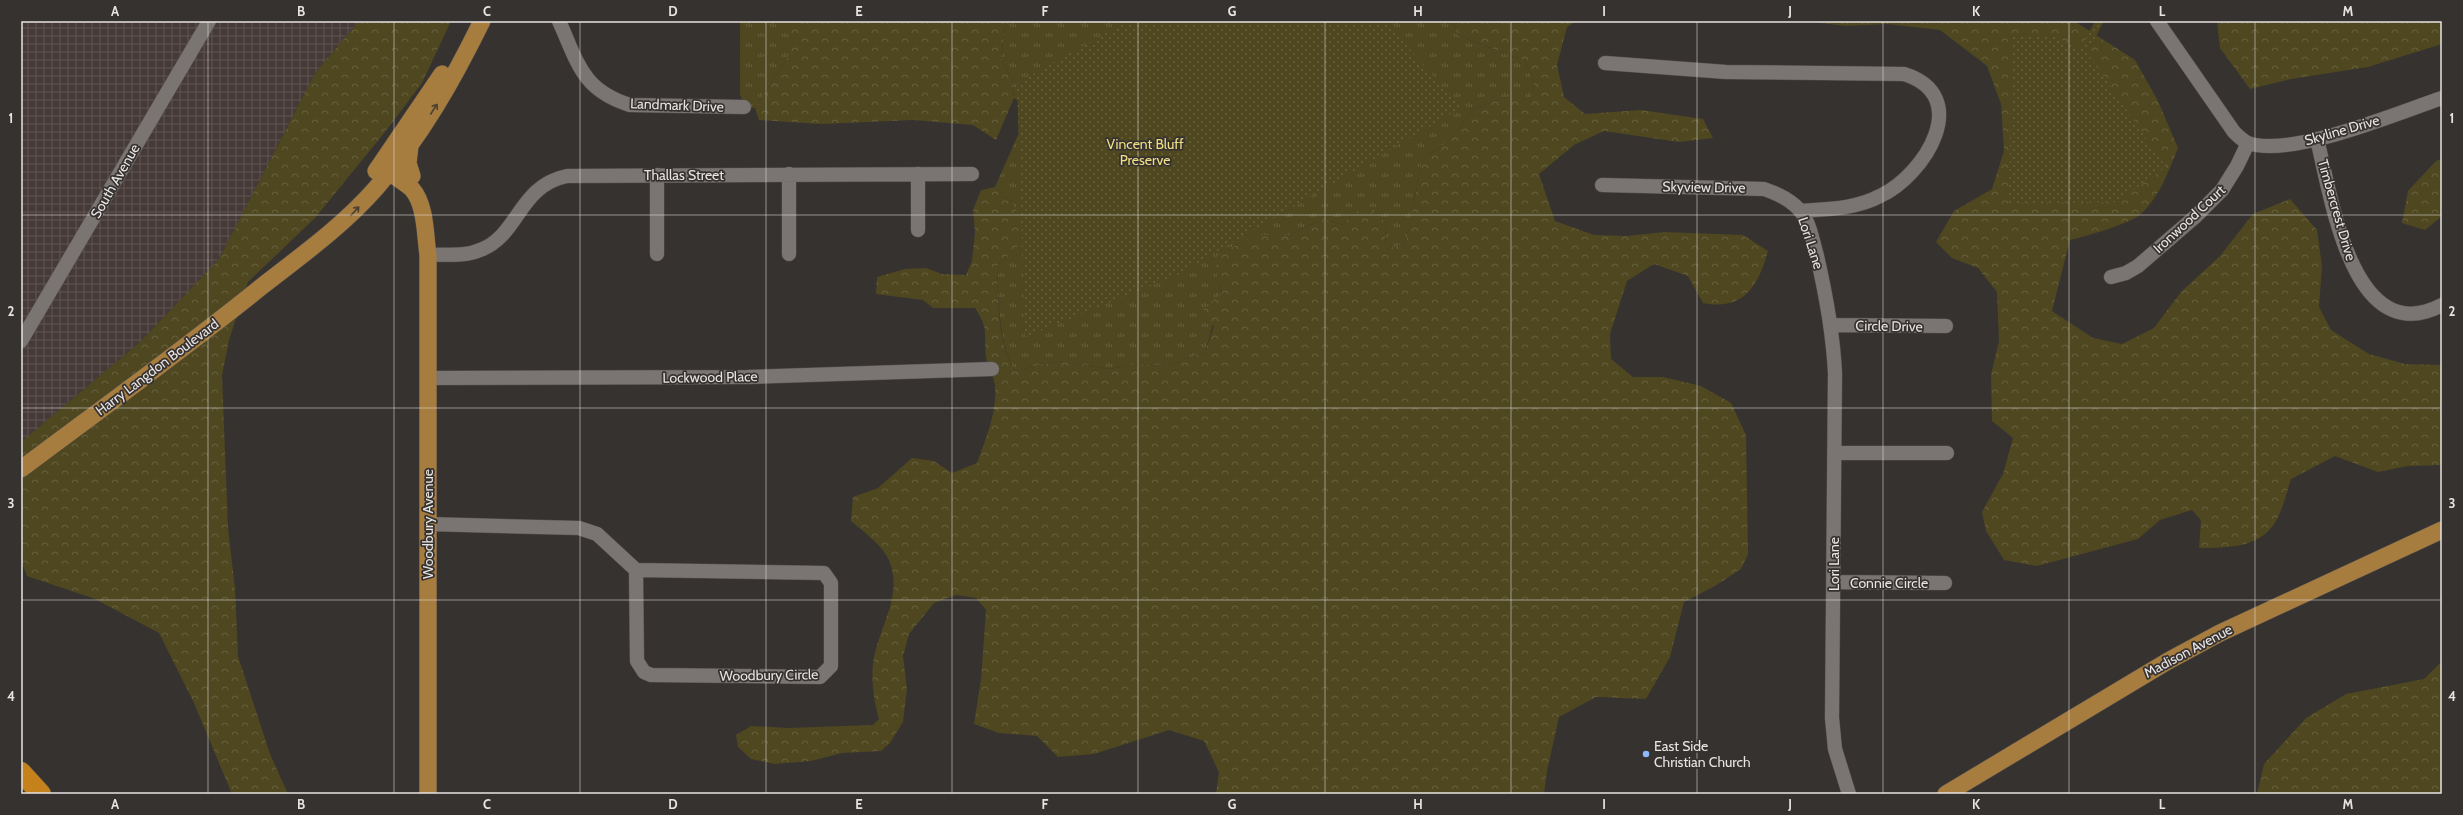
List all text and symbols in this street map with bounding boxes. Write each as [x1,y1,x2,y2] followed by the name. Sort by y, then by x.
[111,3,120,19] text: A
[297,3,305,19] text: B
[483,3,491,19] text: C
[668,3,678,19] text: D
[855,3,863,19] text: E
[1042,3,1049,19] text: F
[1228,3,1237,19] text: G
[1413,3,1423,19] text: H
[1602,3,1606,19] text: I
[1787,3,1792,19] text: J
[1972,3,1981,19] text: K
[2159,3,2166,19] text: L
[2343,3,2354,19] text: M
[630,94,724,116] street label: Landmark Drive
[431,103,439,115] one-way arrow
[9,110,13,126] text: 1
[2450,110,2454,126] text: 1
[2302,111,2382,149] street label: Skyline Drive
[1106,135,1184,169] park label: Vincent Bluff Preserve
[86,141,144,221] street label: South Avenue
[2314,157,2360,263] street label: Timbercrest Drive
[644,166,724,184] street label: Thallas Street
[1662,177,1746,197] street label: Skyview Drive
[2149,181,2229,257] street label: Ironwood Court
[350,206,359,216] one-way arrow
[1794,215,1828,271] street label: Lori Lane
[8,303,15,319] text: 2
[2449,303,2456,319] text: 2
[92,315,222,419] street label: Harry Langdon Boulevard
[1855,316,1923,336] street label: Circle Drive
[662,367,758,387] street label: Lockwood Place
[419,469,437,579] street label: Woodbury Avenue
[7,495,15,511] text: 3
[2448,495,2456,511] text: 3
[1825,537,1843,591] street label: Lori Lane
[1850,574,1928,592] street label: Connie Circle
[2141,620,2235,682] street label: Madison Avenue
[720,665,818,685] street label: Woodbury Circle
[7,688,15,704] text: 4
[2448,688,2456,704] text: 4
[1654,737,1751,771] place label: East Side Christian Church
[1641,749,1651,759] marker: East Side Christian Church
[111,796,120,812] text: A
[297,796,305,812] text: B
[483,796,491,812] text: C
[668,796,678,812] text: D
[855,796,863,812] text: E
[1042,796,1049,812] text: F
[1228,796,1237,812] text: G
[1413,796,1423,812] text: H
[1602,796,1606,812] text: I
[1787,796,1792,812] text: J
[1972,796,1981,812] text: K
[2159,796,2166,812] text: L
[2343,796,2354,812] text: M

